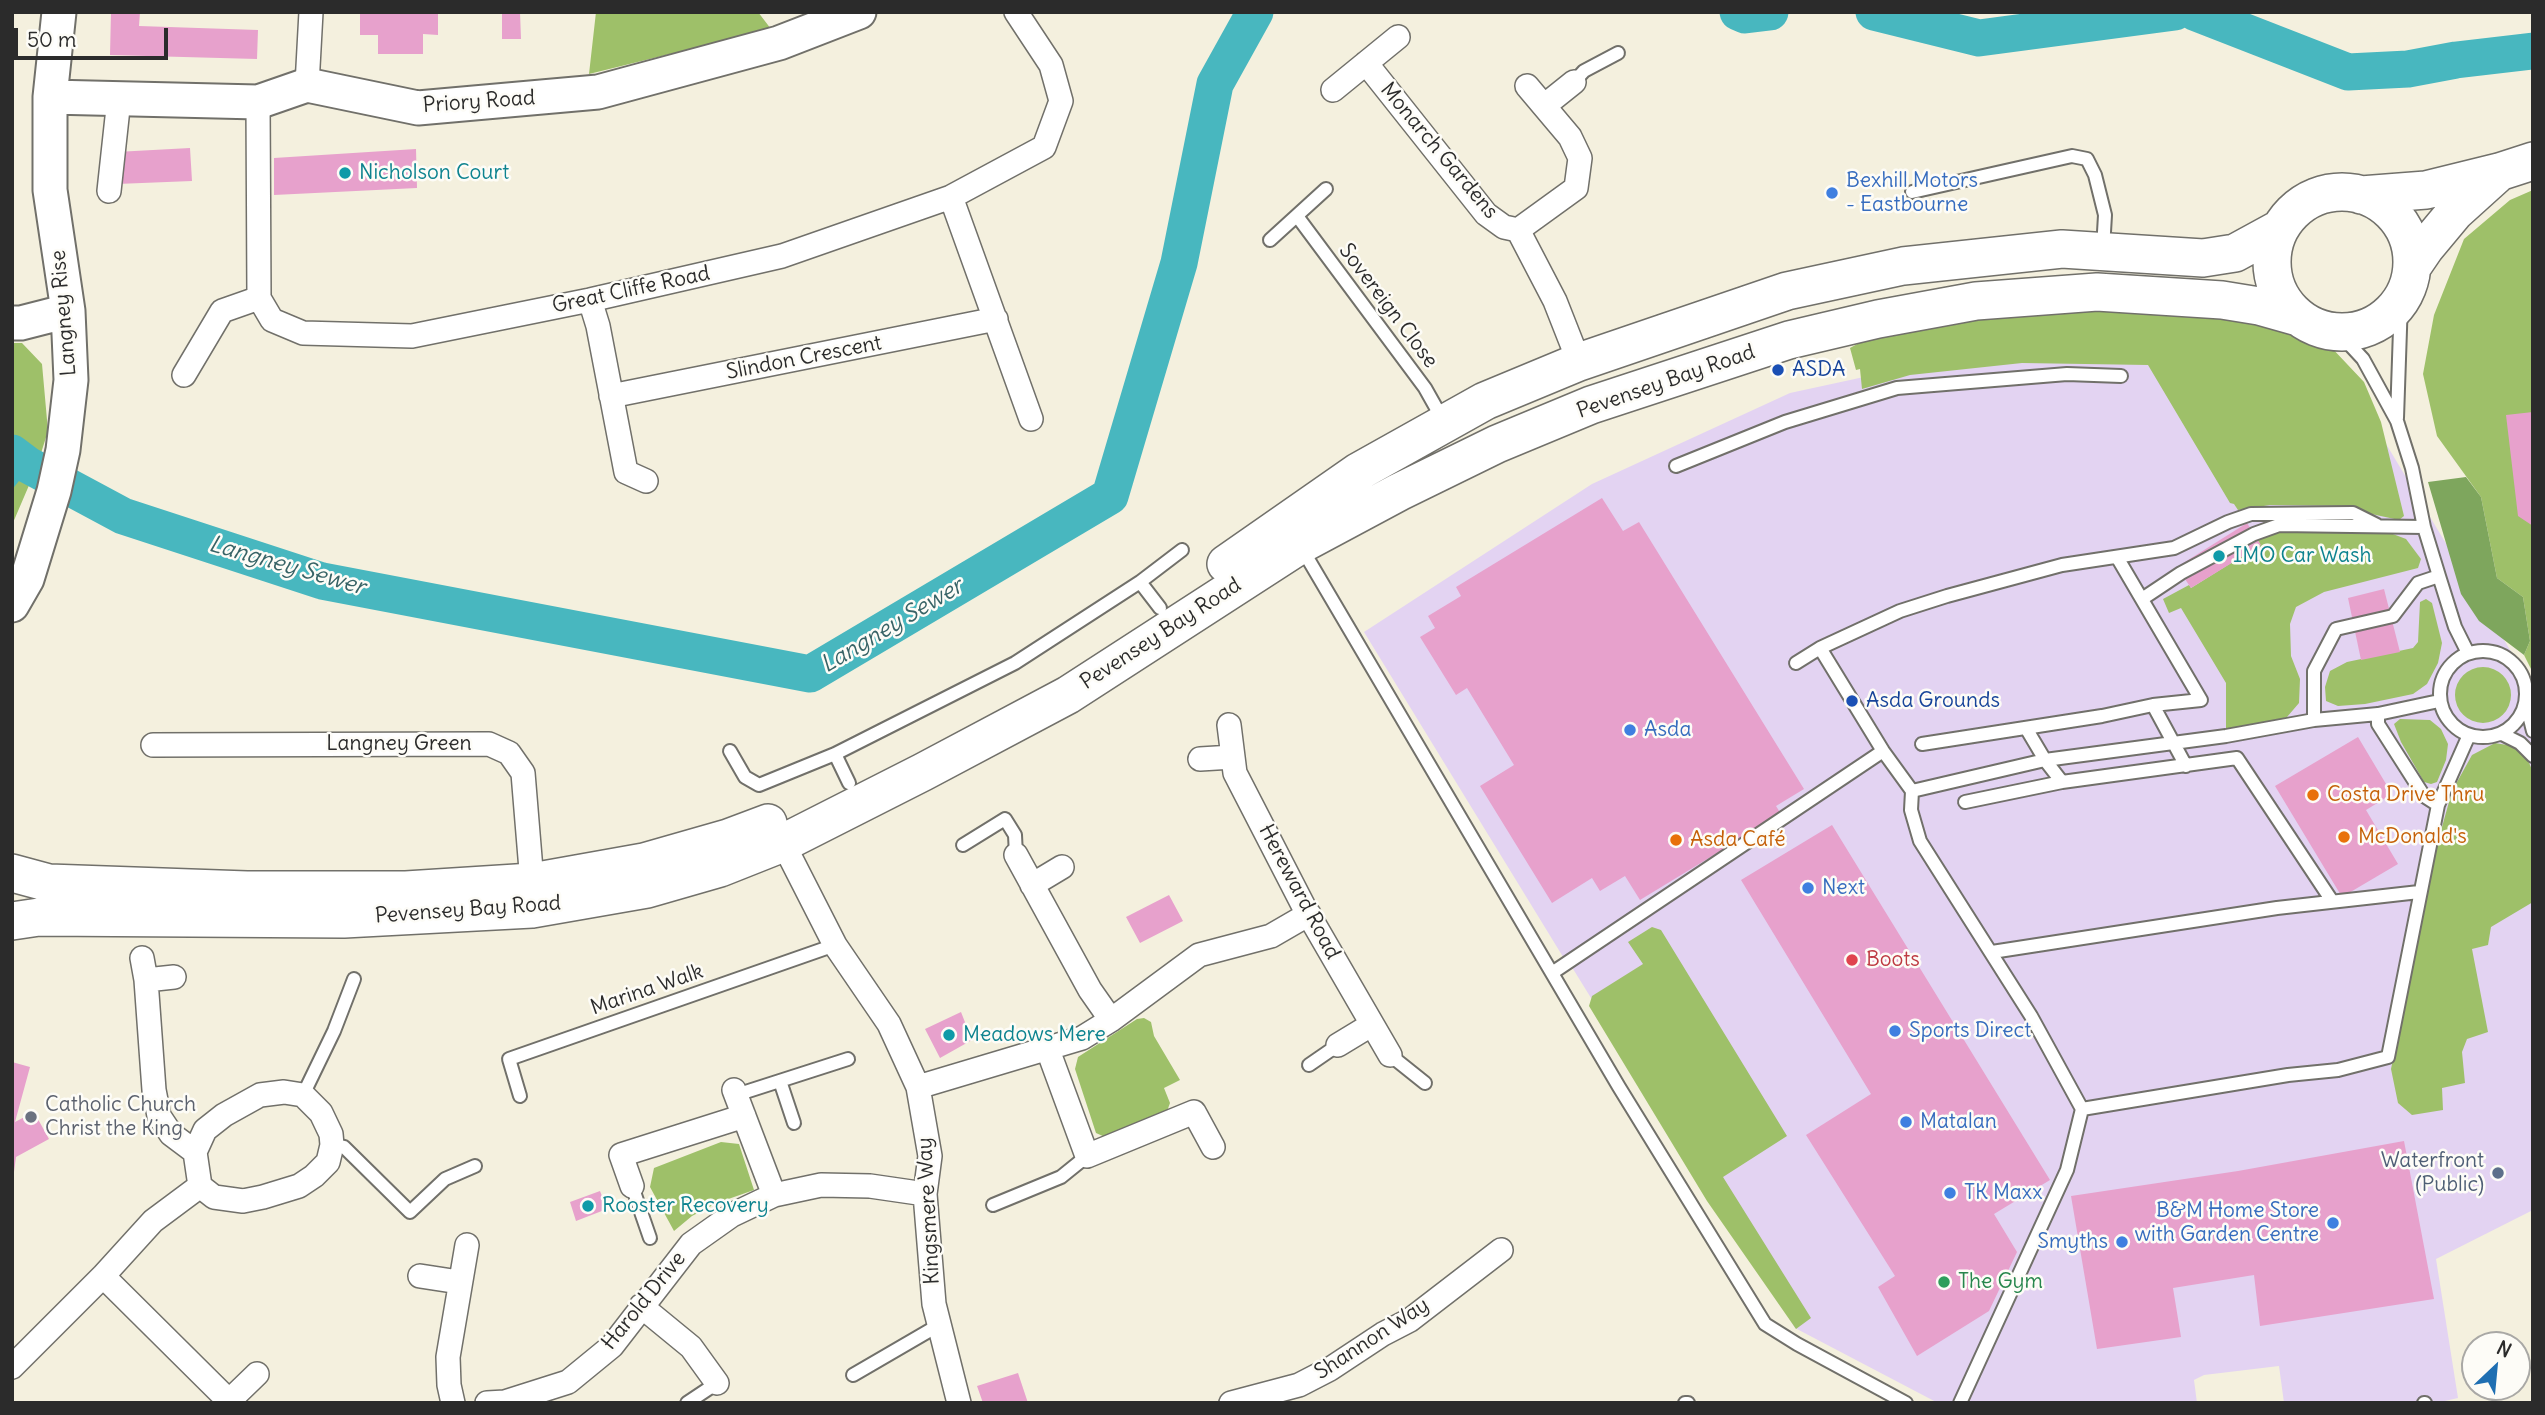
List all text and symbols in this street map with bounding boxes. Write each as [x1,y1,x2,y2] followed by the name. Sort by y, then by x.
[18,14,172,58] scale bar
[27,26,76,53] text: 50 m
[1375,78,1503,224] street label: Monarch Gardens
[422,86,536,118] street label: Priory Road
[359,160,509,186] place label: Nicholson Court
[337,165,353,181] marker: Nicholson Court
[1846,168,1978,218] place label: Bexhill Motors - Eastbourne
[1824,185,1840,201] marker: Bexhill Motors - Eastbourne
[1333,239,1443,373] street label: Sovereign Close
[46,249,82,377] street label: Langney Rise
[550,261,712,319] street label: Great Cliffe Road
[724,331,884,385] street label: Slindon Crescent
[1574,340,1758,424] street label: Pevensey Bay Road
[1792,357,1846,383] place label: ASDA
[1770,362,1786,378] marker: ASDA
[206,531,368,601] water label: Langney Sewer
[2233,543,2372,569] place label: IMO Car Wash
[2211,548,2227,564] marker: IMO Car Wash
[816,573,968,679] water label: Langney Sewer
[1076,573,1246,695] street label: Pevensey Bay Road
[1866,688,2000,714] place label: Asda Grounds
[1844,693,1860,709] marker: Asda Grounds
[1644,717,1691,743] place label: Asda
[1622,722,1638,738] marker: Asda
[326,731,472,757] street label: Langney Green
[2327,782,2485,808] place label: Costa Drive Thru
[2305,787,2321,803] marker: Costa Drive Thru
[1253,820,1345,964] street label: Hereward Road
[2358,824,2467,850] place label: McDonald's
[1690,827,1786,853] place label: Asda Café
[2336,829,2352,845] marker: McDonald's
[1668,832,1684,848] marker: Asda Café
[1822,875,1865,901] place label: Next
[1800,880,1816,896] marker: Next
[374,891,562,929] street label: Pevensey Bay Road
[1866,947,1920,973] place label: Boots
[1844,952,1860,968] marker: Boots
[588,959,706,1021] street label: Marina Walk
[1909,1018,2031,1044] place label: Sports Direct
[963,1022,1106,1048] place label: Meadows Mere
[1887,1023,1903,1039] marker: Sports Direct
[941,1027,957,1043] marker: Meadows Mere
[45,1092,196,1142] place label: Catholic Church Christ the King
[23,1109,39,1125] marker: Catholic Church Christ the King
[1920,1109,1997,1135] place label: Matalan
[1898,1114,1914,1130] marker: Matalan
[913,1137,945,1285] street label: Kingsmere Way
[2381,1148,2484,1198] place label: Waterfront (Public)
[2490,1165,2506,1181] marker: Waterfront (Public)
[1964,1180,2042,1206] place label: TK Maxx
[1942,1185,1958,1201] marker: TK Maxx
[602,1193,769,1219] place label: Rooster Recovery
[580,1198,596,1214] marker: Rooster Recovery
[2134,1198,2319,1248] place label: B&M Home Store with Garden Centre
[2325,1215,2341,1231] marker: B&M Home Store with Garden Centre
[2037,1229,2108,1255] place label: Smyths
[2114,1234,2130,1250] marker: Smyths
[597,1247,691,1355] street label: Harold Drive
[1958,1269,2043,1295] place label: The Gym
[1936,1274,1952,1290] marker: The Gym
[1310,1293,1434,1385] street label: Shannon Way
[2461,1331,2531,1401] north arrow
[2493,1335,2515,1363] text: N

